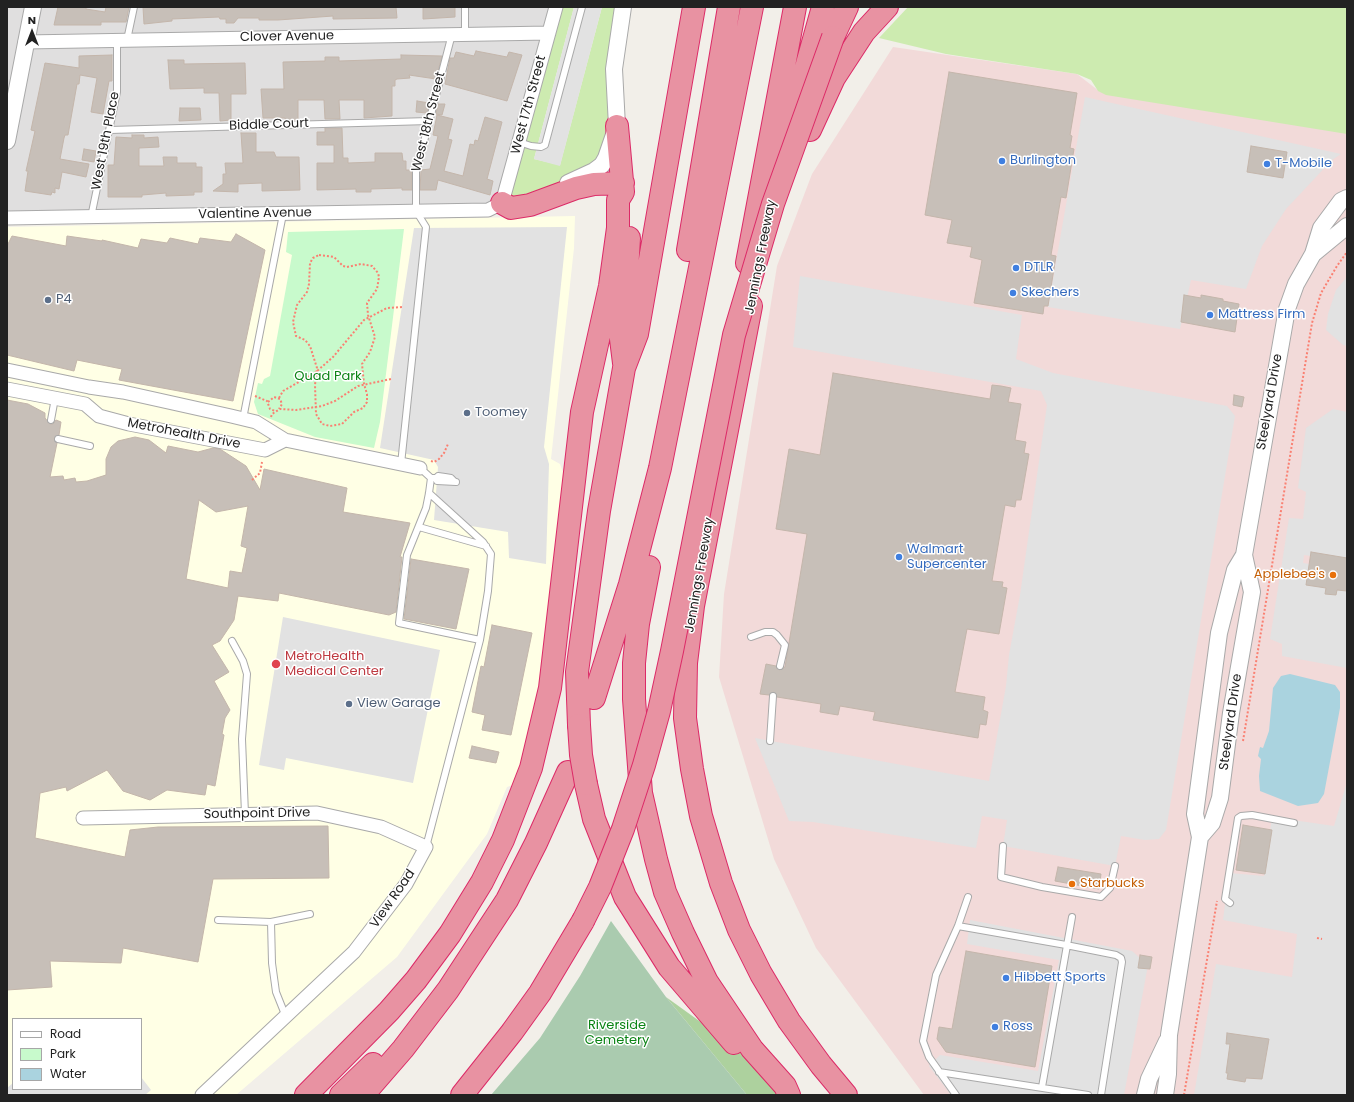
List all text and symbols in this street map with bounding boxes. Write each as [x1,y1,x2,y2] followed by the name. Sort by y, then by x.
[12,12,52,52] north arrow
[28,12,36,28] text: N
[240,28,334,46] street label: Clover Avenue
[508,54,550,156] street label: West 17th Street
[409,70,449,174] street label: West 18th Street
[89,90,123,192] street label: West 19th Place
[229,116,309,134] street label: Biddle Court
[1010,153,1076,169] place label: Burlington
[997,156,1007,166] marker: Burlington
[1275,156,1332,172] place label: T-Mobile
[1262,159,1272,169] marker: T-Mobile
[742,198,780,316] street label: Jennings Freeway
[198,205,312,223] street label: Valentine Avenue
[1024,260,1054,276] place label: DTLR
[1011,263,1021,273] marker: DTLR
[1021,285,1079,301] place label: Skechers
[1008,288,1018,298] marker: Skechers
[56,292,72,308] place label: P4
[43,295,53,305] marker: P4
[1218,307,1305,323] place label: Mattress Firm
[1205,310,1215,320] marker: Mattress Firm
[1254,353,1286,451] street label: Steelyard Drive
[294,369,362,385] park label: Quad Park
[475,405,527,421] place label: Toomey
[462,408,472,418] marker: Toomey
[126,415,242,453] street label: Metrohealth Drive
[682,516,718,634] street label: Jennings Freeway
[907,542,987,573] place label: Walmart Supercenter
[894,552,904,562] marker: Walmart Supercenter
[1254,567,1325,583] place label: Applebee's
[1328,570,1338,580] marker: Applebee's
[285,649,384,680] place label: MetroHealth Medical Center
[270,658,282,670] marker: MetroHealth Medical Center
[1216,673,1246,771] street label: Steelyard Drive
[357,696,441,712] place label: View Garage
[344,699,354,709] marker: View Garage
[204,805,310,823] street label: Southpoint Drive
[367,867,419,931] street label: View Road
[1080,876,1144,892] place label: Starbucks
[1067,879,1077,889] marker: Starbucks
[1014,970,1106,986] place label: Hibbett Sports
[1001,973,1011,983] marker: Hibbett Sports
[12,1018,142,1090] legend
[585,1018,649,1049] park label: Riverside Cemetery
[1003,1019,1033,1035] place label: Ross
[990,1022,1000,1032] marker: Ross
[50,1025,81,1042] text: Road
[50,1045,76,1062] text: Park
[50,1065,86,1082] text: Water

